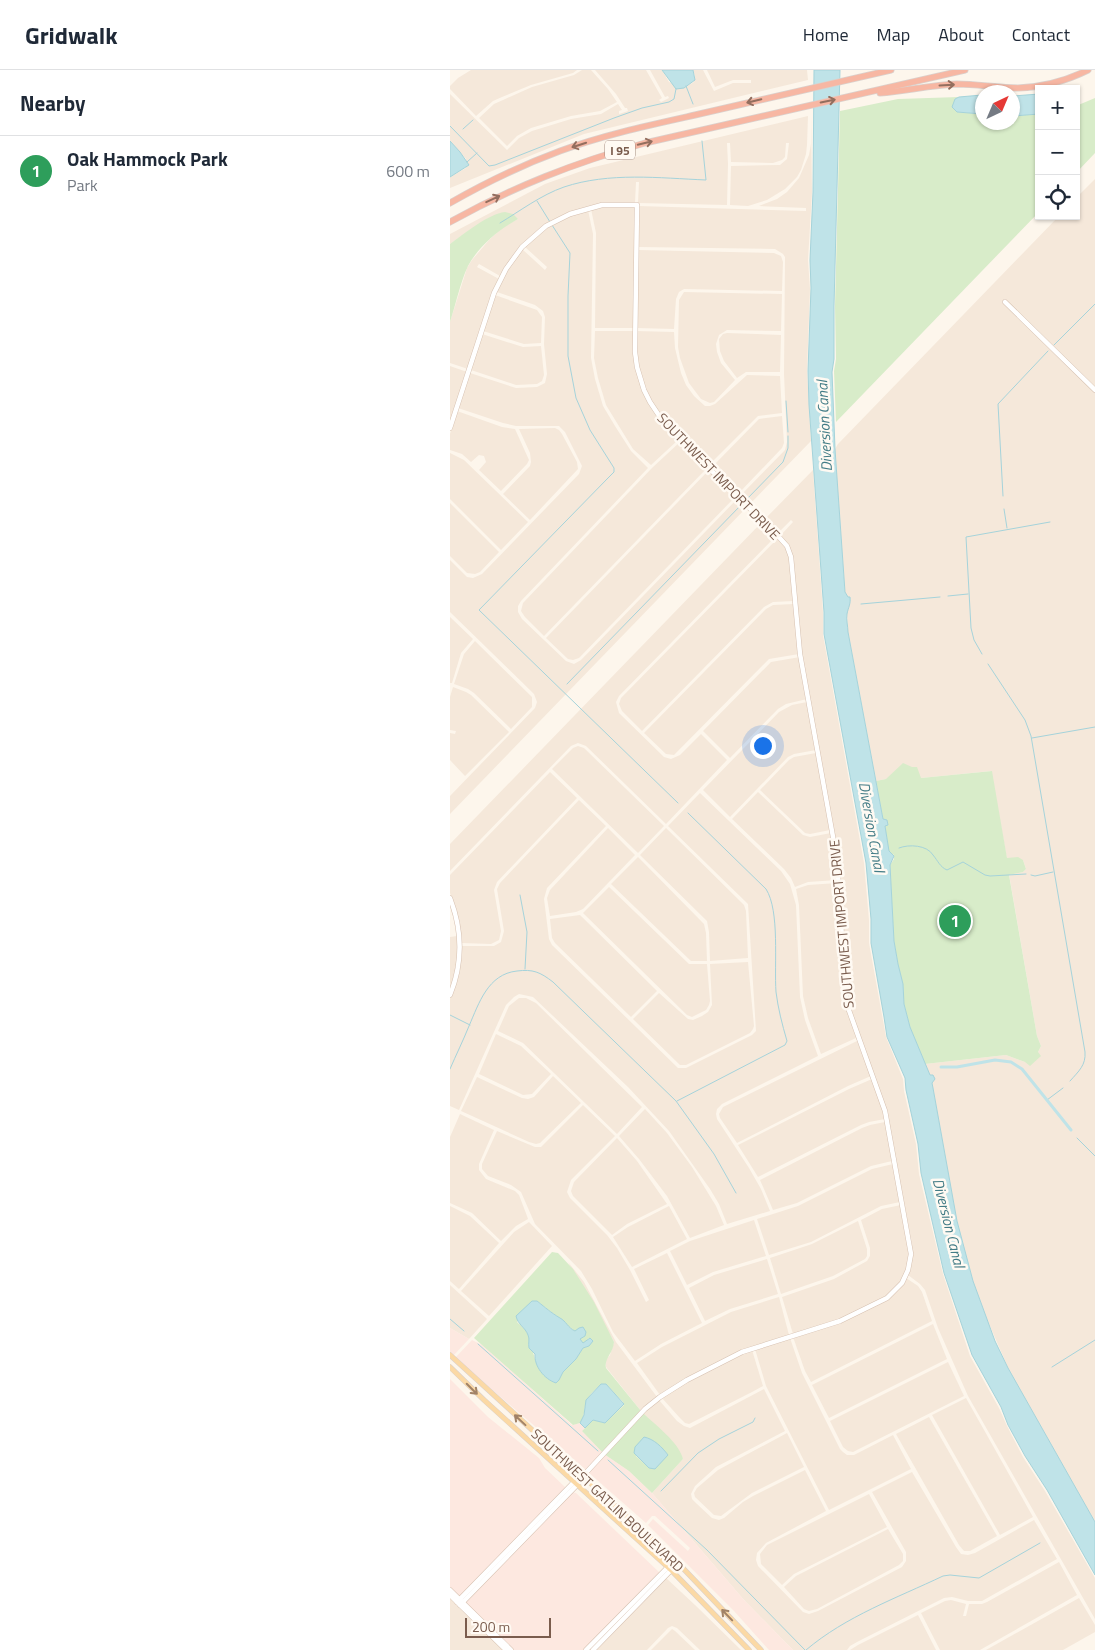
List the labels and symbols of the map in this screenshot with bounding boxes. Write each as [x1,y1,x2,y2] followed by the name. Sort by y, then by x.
[938,80,954,89] one-way arrow
[975,85,1020,130] north arrow
[819,96,835,105] one-way arrow
[747,97,763,106] one-way arrow
[637,138,653,147] one-way arrow
[572,140,588,150] one-way arrow
[605,140,635,160] road number: I 95
[485,194,500,203] one-way arrow
[810,378,838,472] water label: Diversion Canal
[653,408,786,544] street label: SOUTHWEST IMPORT DRIVE
[750,733,776,759] your location
[853,780,892,876] water label: Diversion Canal
[823,838,859,1009] street label: SOUTHWEST IMPORT DRIVE
[939,902,971,940] pin: 1
[927,1176,972,1272] water label: Diversion Canal
[466,1382,478,1395] one-way arrow
[514,1414,527,1426] one-way arrow
[527,1423,689,1577] street label: SOUTHWEST GATLIN BOULEVARD
[721,1609,734,1621] one-way arrow
[465,1615,551,1638] scale bar

